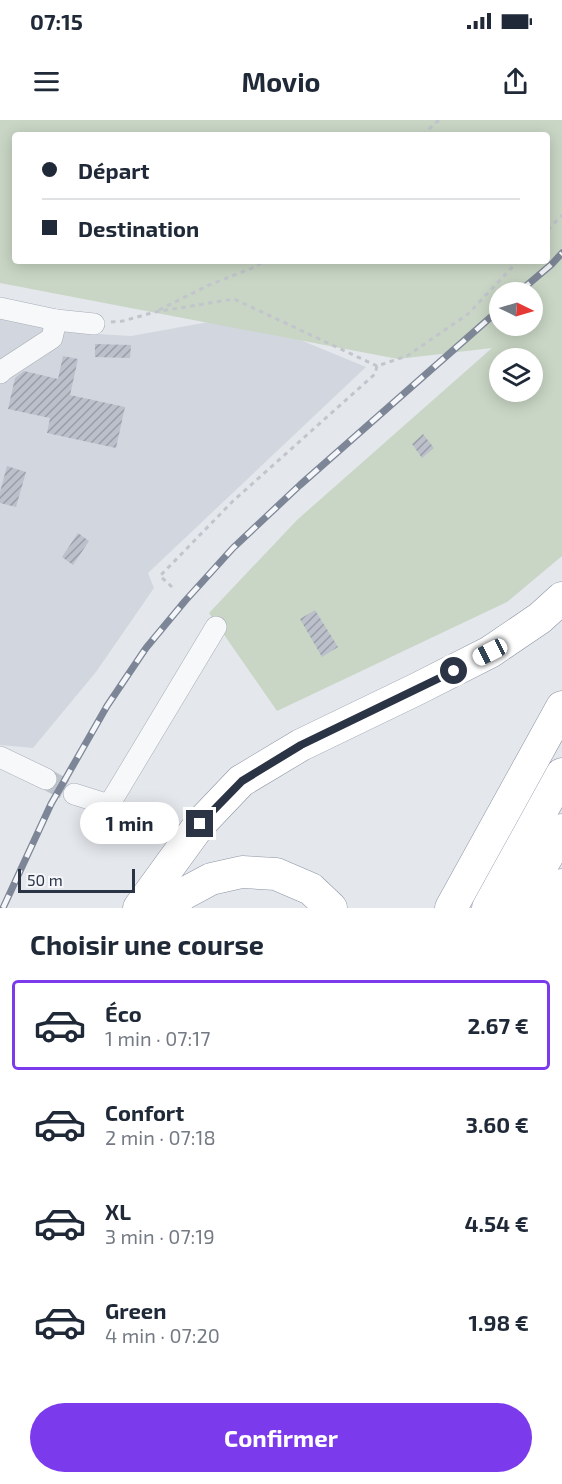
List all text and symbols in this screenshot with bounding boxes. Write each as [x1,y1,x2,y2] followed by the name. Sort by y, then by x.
[30,8,83,34] text: 07:15
[30,65,63,98] icon: menu
[241,65,321,97] text: Movio
[499,65,532,98] icon: share
[78,157,150,183] text: Départ
[78,215,199,241] text: Destination
[489,282,543,336] north arrow
[489,282,543,402] map controls
[489,348,543,402] button: layers
[470,636,510,668] car
[440,657,467,684] route start
[80,803,179,845] callout: 1 min
[186,810,213,837] route end
[105,811,154,835] text: 1 min
[18,866,135,894] scale bar
[27,870,63,889] text: 50 m
[30,928,264,960] text: Choisir une course
[33,998,87,1052] icon: car
[105,1000,142,1026] text: Éco
[467,1012,529,1038] text: 2.67 €
[105,1026,210,1050] text: 1 min · 07:17
[33,1097,87,1151] icon: car
[105,1099,184,1125] text: Confort
[465,1111,529,1137] text: 3.60 €
[105,1125,216,1149] text: 2 min · 07:18
[33,1196,87,1250] icon: car
[105,1198,131,1224] text: XL
[465,1210,529,1236] text: 4.54 €
[105,1224,215,1248] text: 3 min · 07:19
[33,1295,87,1349] icon: car
[105,1297,167,1323] text: Green
[469,1309,529,1335] text: 1.98 €
[105,1323,220,1347] text: 4 min · 07:20
[30,1403,532,1472] button: Confirmer

